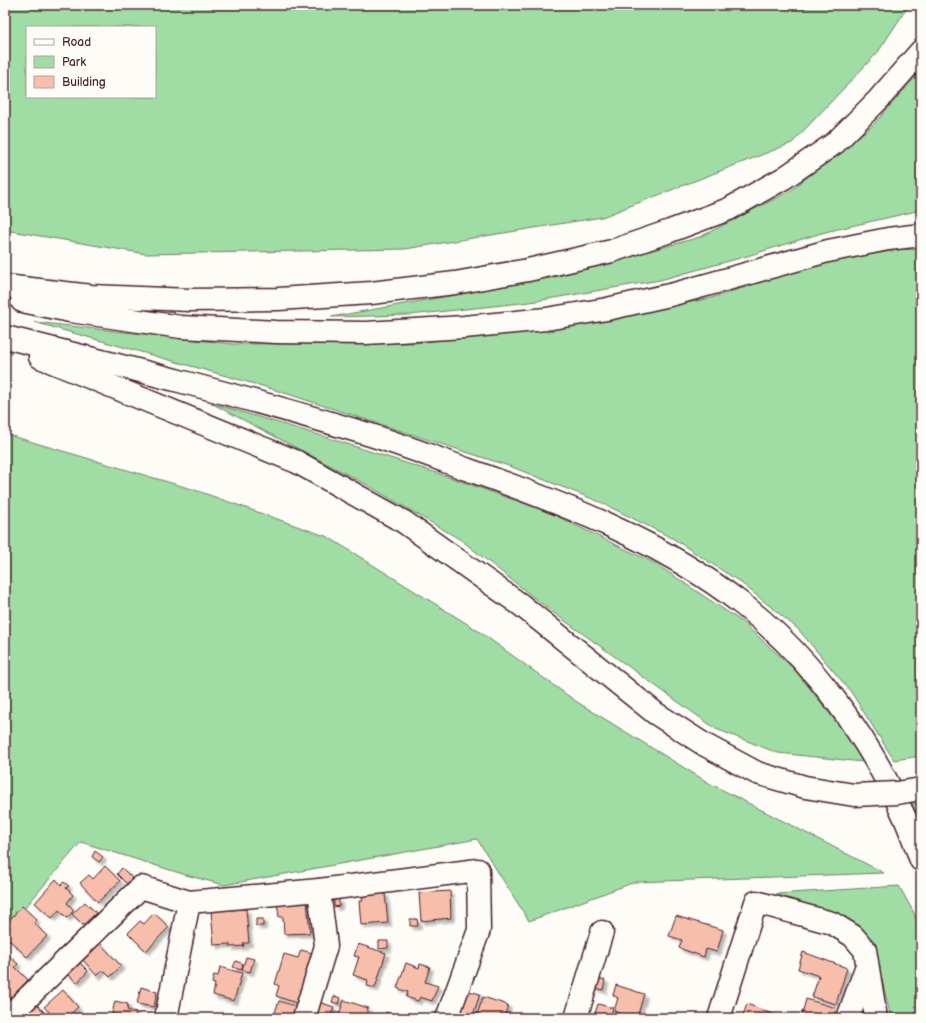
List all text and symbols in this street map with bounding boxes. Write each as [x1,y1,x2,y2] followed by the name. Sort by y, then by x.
[26,26,156,98] legend
[62,35,91,50] text: Road
[62,55,86,70] text: Park
[62,75,106,90] text: Building

